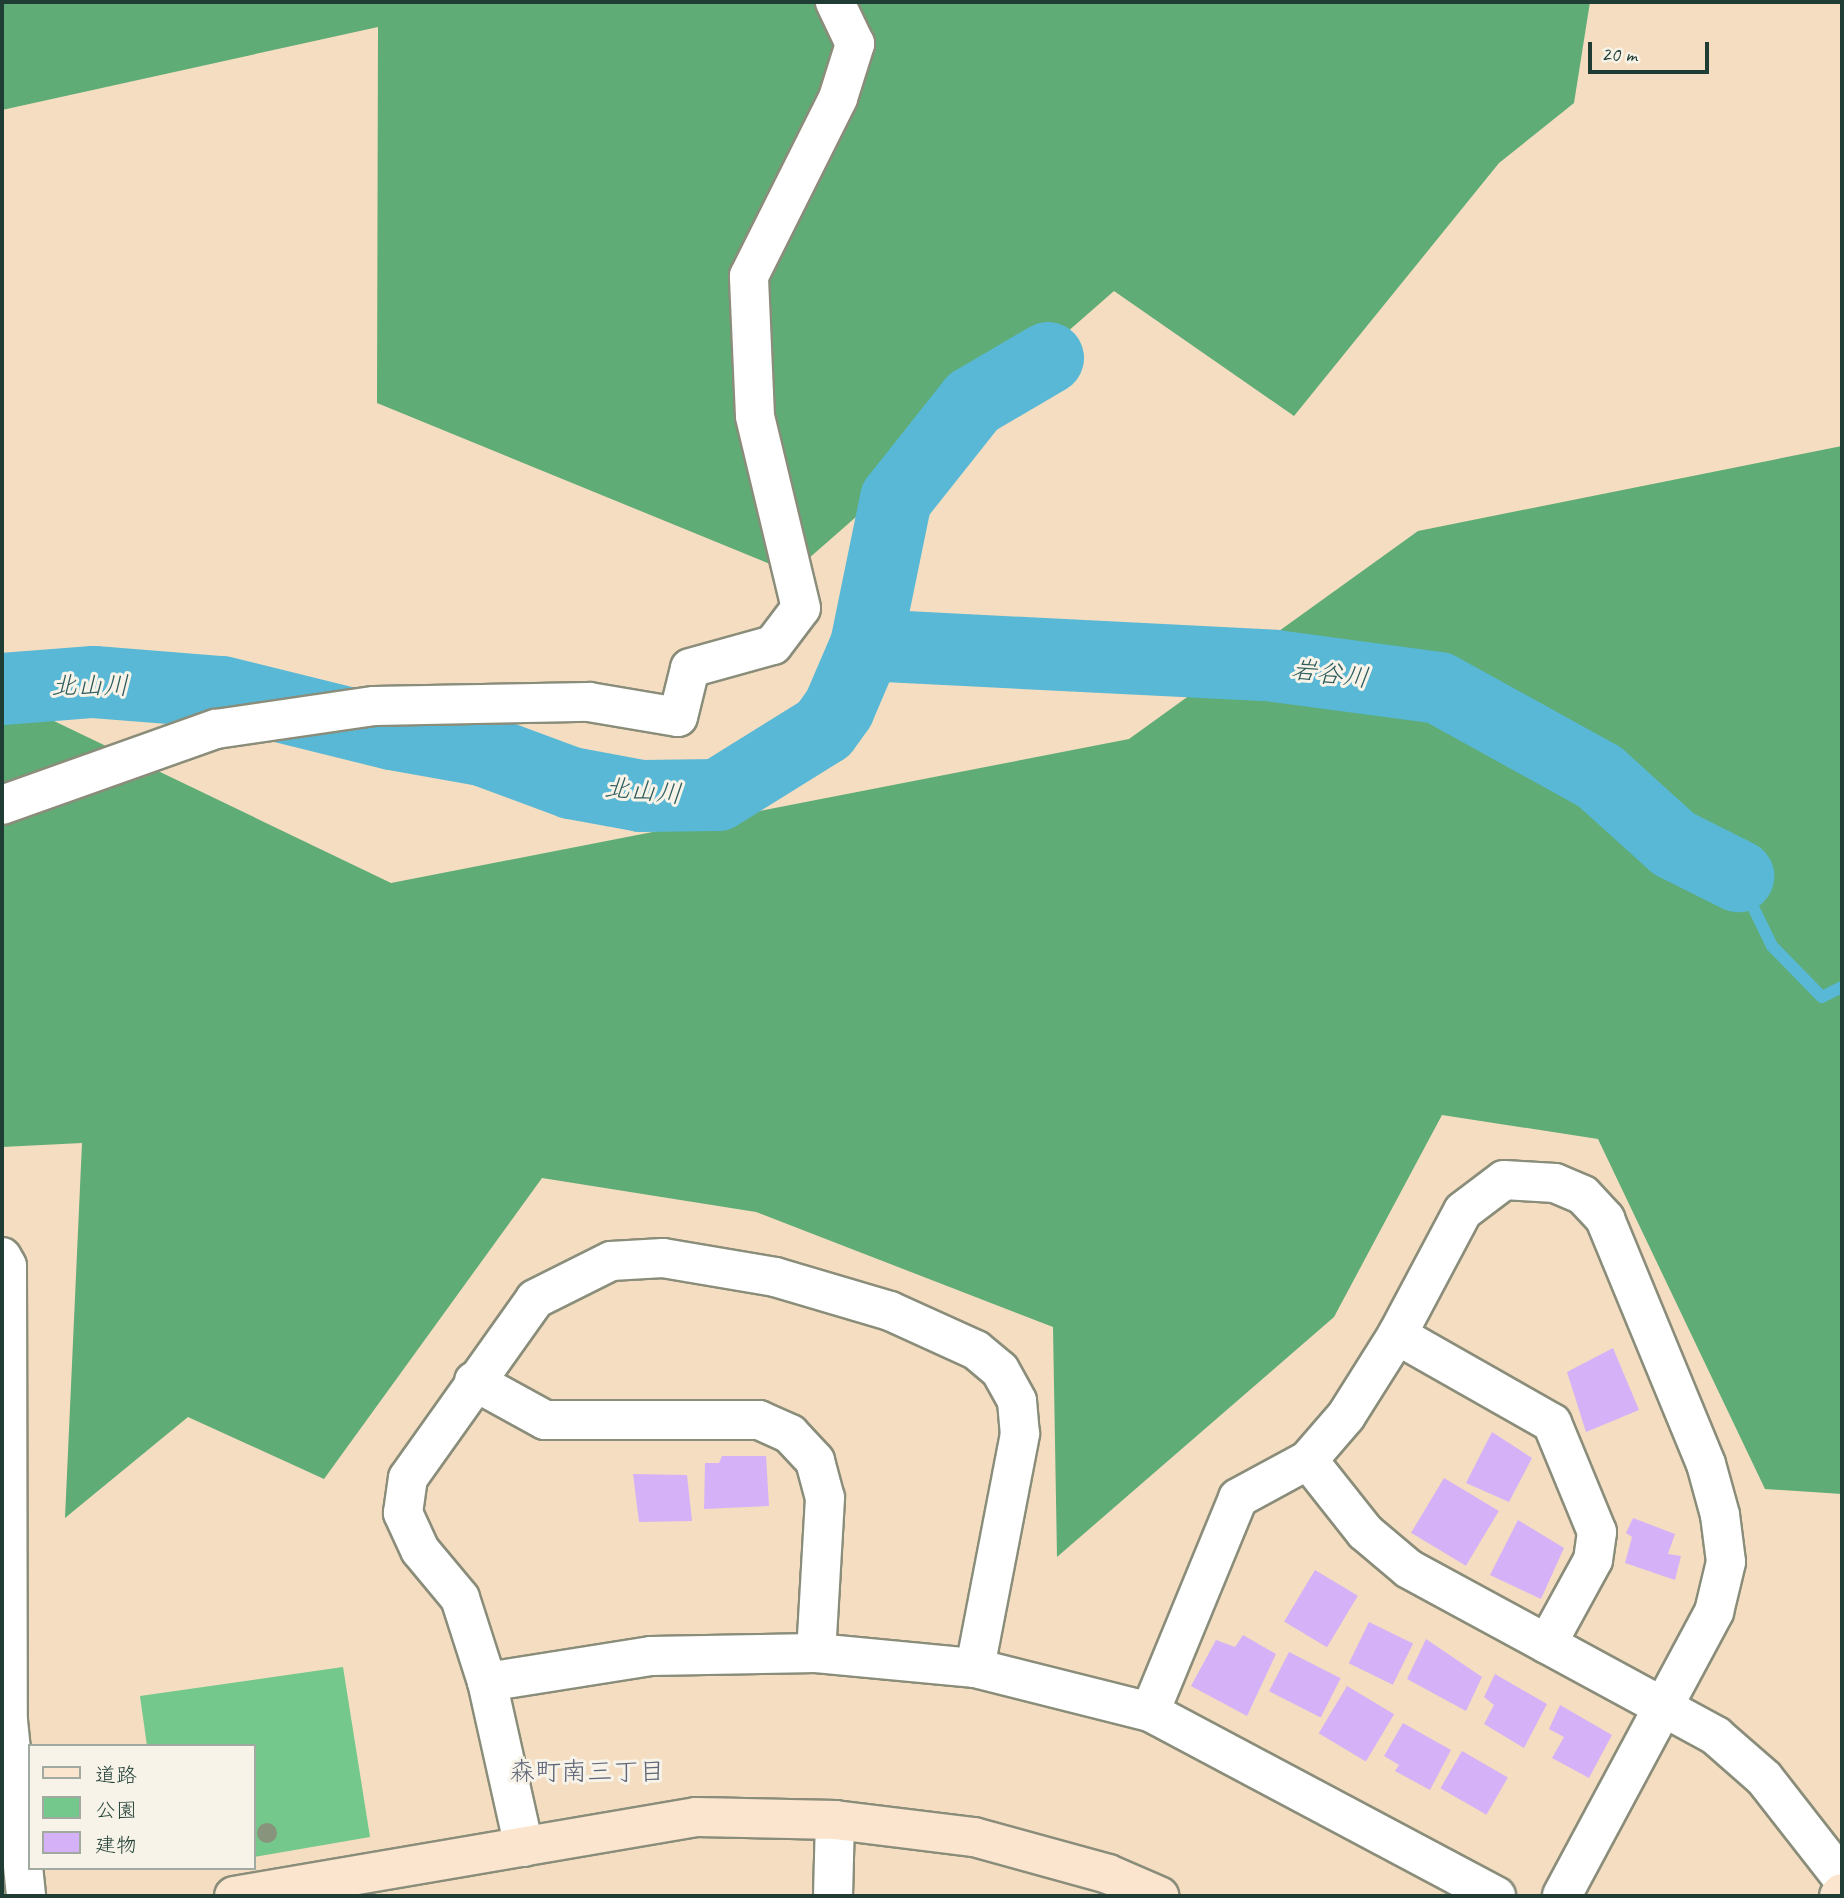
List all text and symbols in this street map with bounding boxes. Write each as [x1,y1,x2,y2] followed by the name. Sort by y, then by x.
[1592,28,1713,72] scale bar
[1601,41,1637,67] text: 20 m
[1289,654,1371,694] water label: 岩谷川
[51,670,129,702] water label: 北山川
[603,772,683,810] water label: 北山川
[28,1744,256,1870] legend
[509,1756,665,1788] district label: 森町南三丁目
[95,1762,137,1788] text: 道路
[95,1797,137,1823] text: 公園
[95,1832,137,1858] text: 建物

